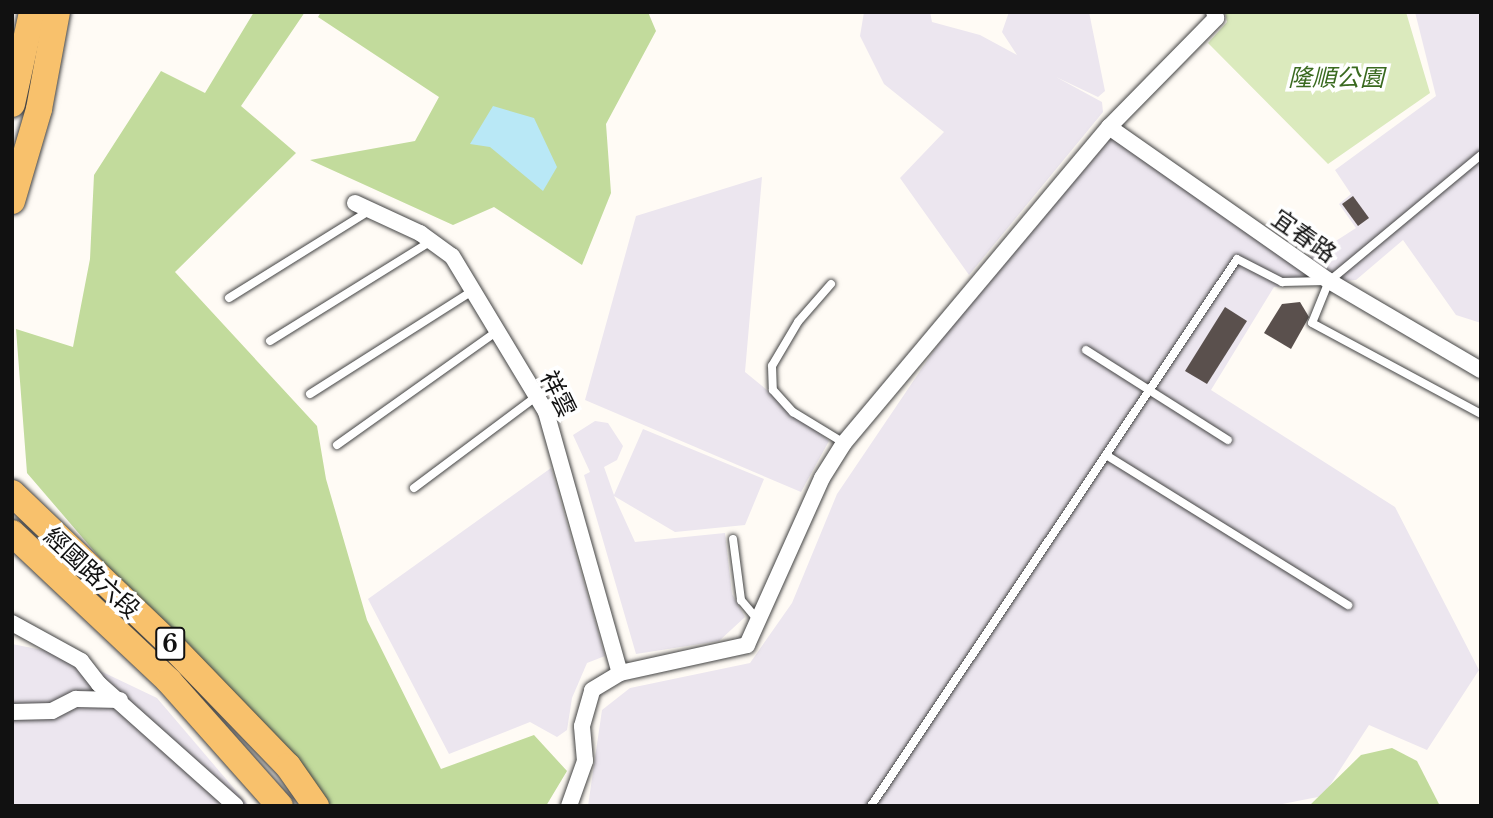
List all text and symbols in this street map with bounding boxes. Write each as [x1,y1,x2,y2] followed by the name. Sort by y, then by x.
[1288,64,1384,92] park label: 隆順公園
[1266,204,1342,268] street label: 宜春路
[535,366,581,422] street label: 祥雲
[38,522,146,624] street label: 經國路六段
[154,624,186,664] road number: 6

